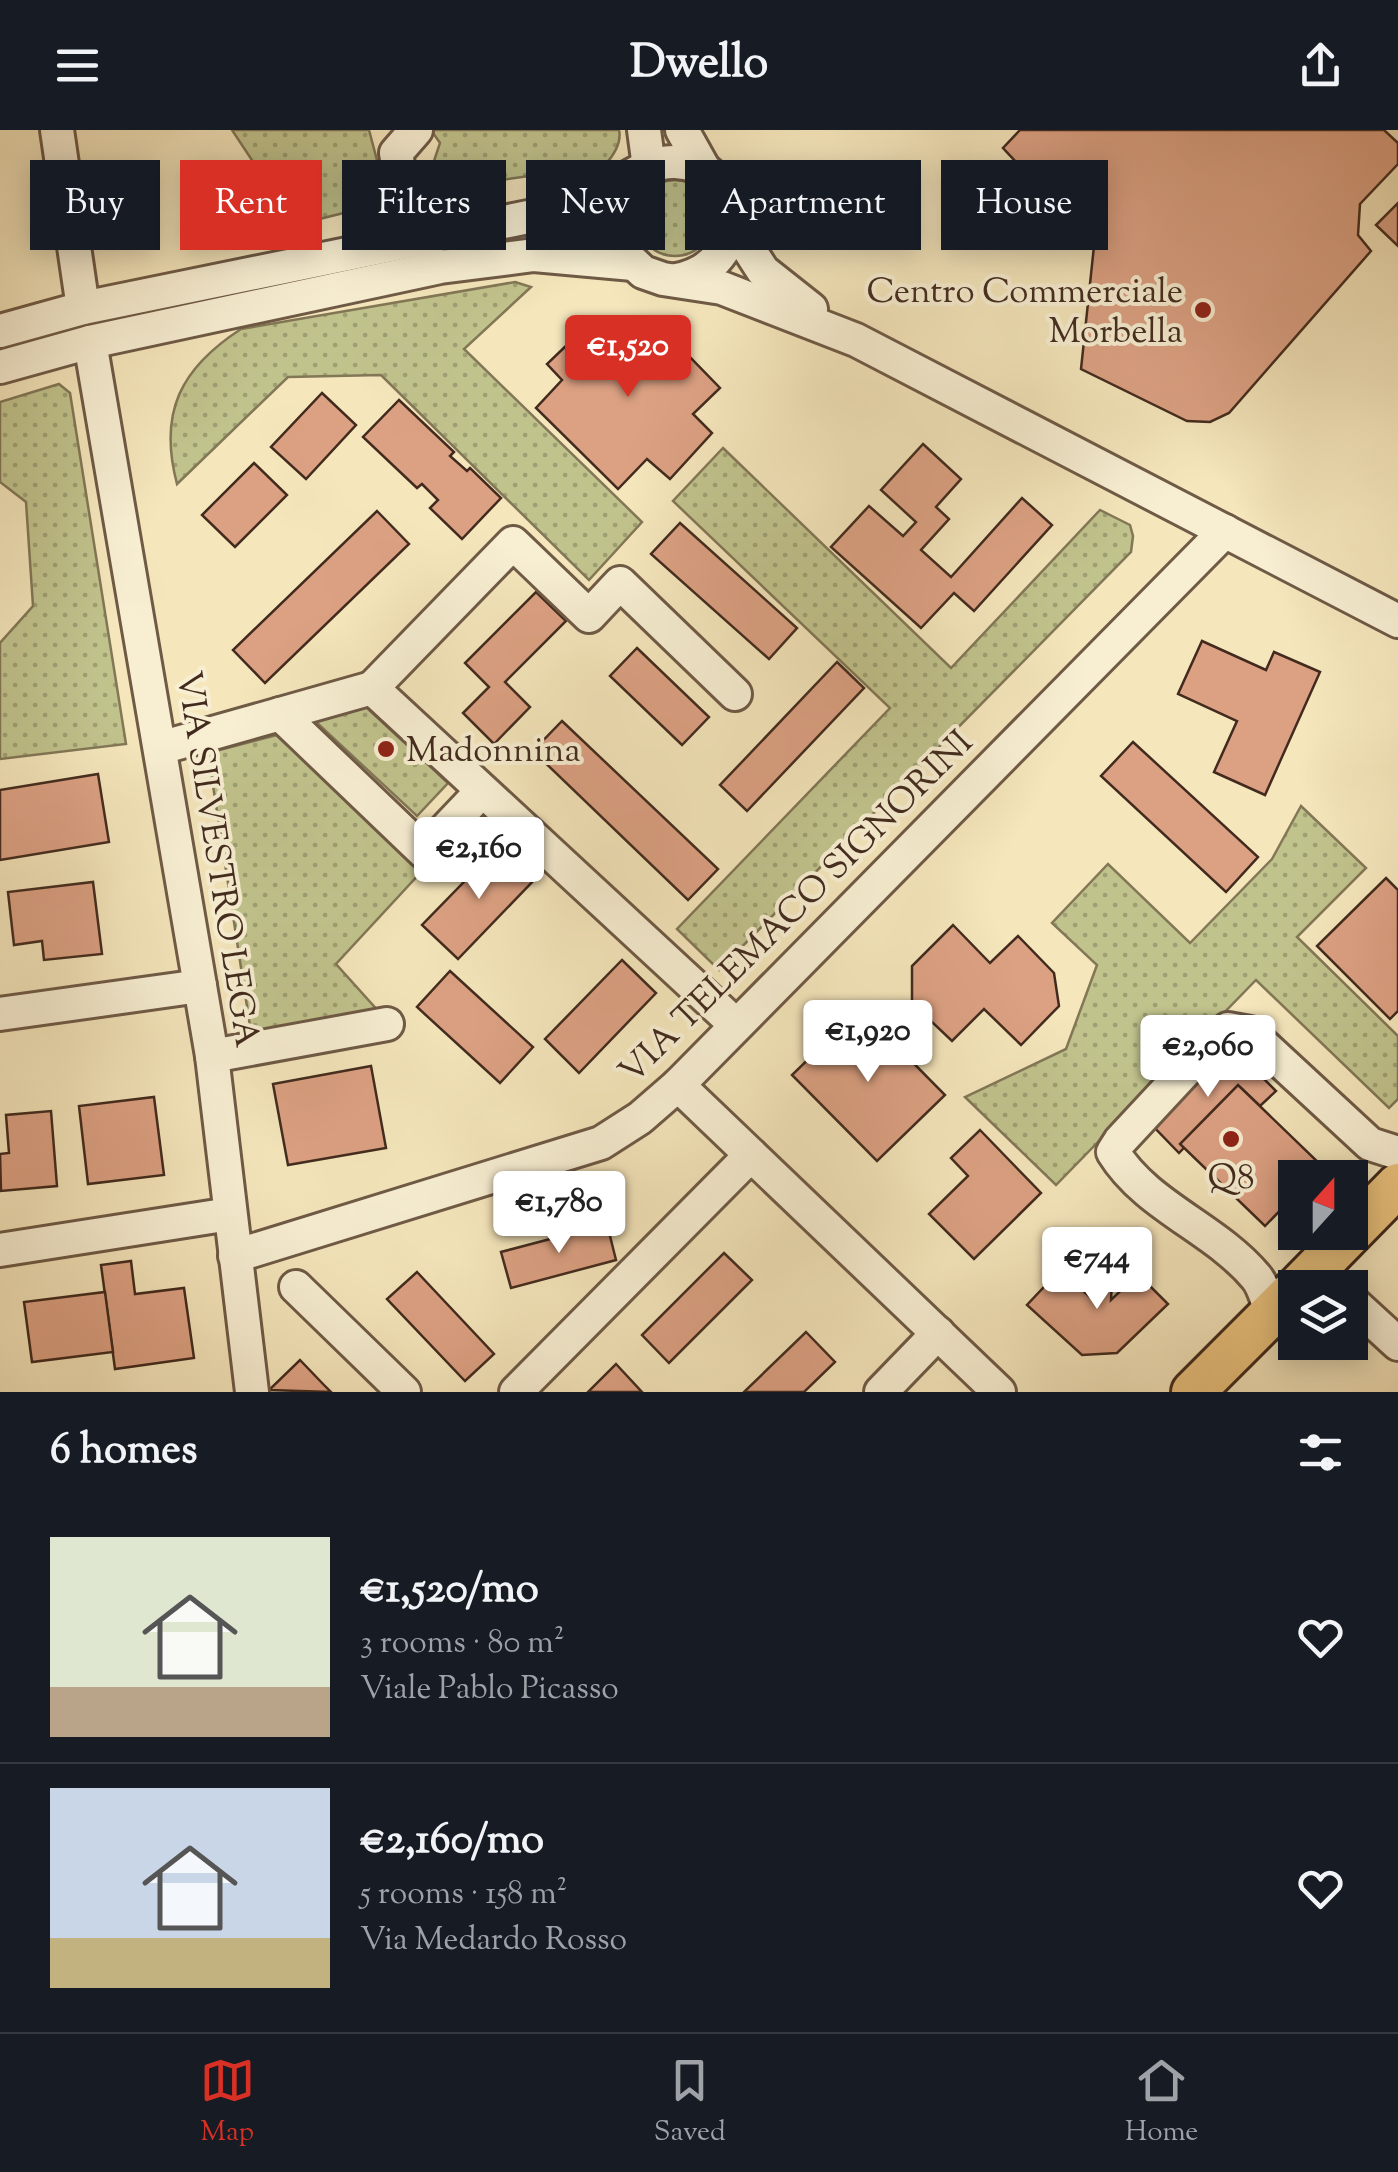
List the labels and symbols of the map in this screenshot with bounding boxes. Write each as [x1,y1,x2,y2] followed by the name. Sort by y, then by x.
[866,268,1183,359] place label: Centro Commerciale Morbella
[1192,299,1214,321] marker: Centro Commerciale Morbella
[547,315,709,400] pin: €1,520
[161,668,270,1051] street label: VIA SILVESTRO LEGA
[609,720,986,1097] street label: VIA TELEMACO SIGNORINI
[406,727,581,778] place label: Madonnina
[375,738,397,760] marker: Madonnina
[398,817,560,902] pin: €2,160
[787,1000,949,1085] pin: €1,920
[1127,1015,1289,1100] pin: €2,060
[1220,1128,1242,1150] marker: Q8
[1208,1154,1254,1205] place label: Q8
[1278,1160,1368,1250] north arrow
[478,1171,640,1256] pin: €1,780
[1038,1227,1156,1312] pin: €744

